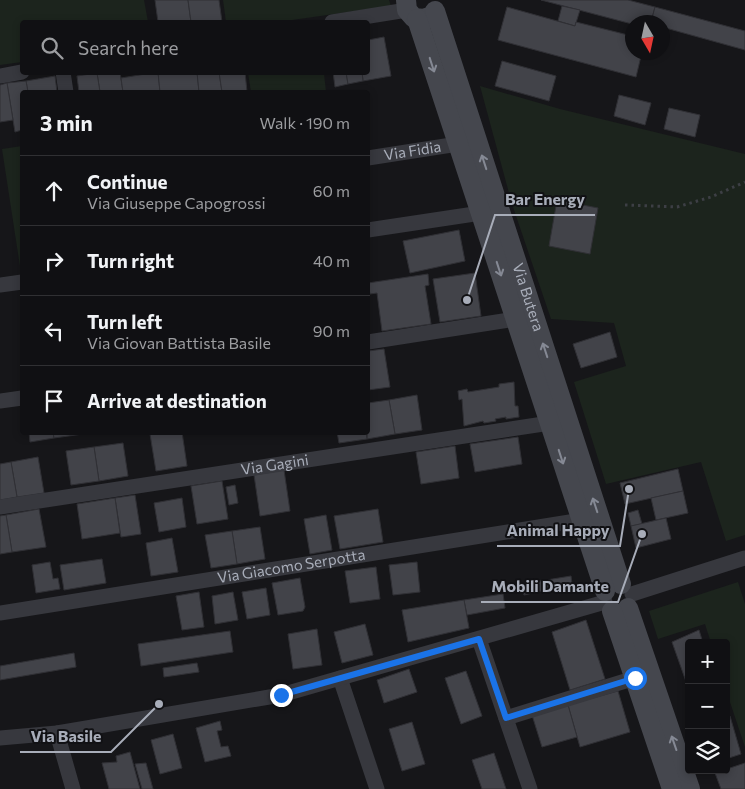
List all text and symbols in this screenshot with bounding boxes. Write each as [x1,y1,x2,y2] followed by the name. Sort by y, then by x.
[625,15,670,60] north arrow
[20,20,370,75] search box
[38,34,66,62] icon: search
[78,36,178,59] text: Search here
[428,57,437,72] one-way arrow
[40,110,93,135] text: 3 min
[260,113,350,132] text: Walk · 190 m
[382,137,442,163] street label: Via Fidia
[479,155,488,171] one-way arrow
[87,170,167,193] text: Continue
[40,177,68,205] icon: ahead
[313,181,350,200] text: 60 m
[495,184,595,215] callout: Bar Energy
[505,189,585,208] text: Bar Energy
[87,193,266,212] text: Via Giuseppe Capogrossi
[40,247,68,275] icon: right
[87,249,174,272] text: Turn right
[313,251,350,270] text: 40 m
[495,261,504,276] one-way arrow
[509,261,548,333] street label: Via Butera
[87,310,162,333] text: Turn left
[40,317,68,345] icon: left
[313,321,350,340] text: 90 m
[87,333,271,352] text: Via Giovan Battista Basile
[540,343,549,358] one-way arrow
[40,387,68,415] icon: arrive
[87,389,267,412] text: Arrive at destination
[557,448,566,464] one-way arrow
[240,450,310,478] street label: Via Gagini
[590,497,599,513] one-way arrow
[497,515,620,546] callout: Animal Happy
[507,520,610,539] text: Animal Happy
[216,545,366,586] street label: Via Giacomo Serpotta
[481,571,618,602] callout: Mobili Damante
[491,576,609,595] text: Mobili Damante
[685,639,730,774] map controls
[685,639,730,684] button: +
[624,667,647,690] route start
[270,684,293,707] route end
[685,684,730,729] button: −
[20,721,111,752] callout: Via Basile
[30,726,102,745] text: Via Basile
[685,729,730,774] button: layers
[669,736,678,751] one-way arrow

